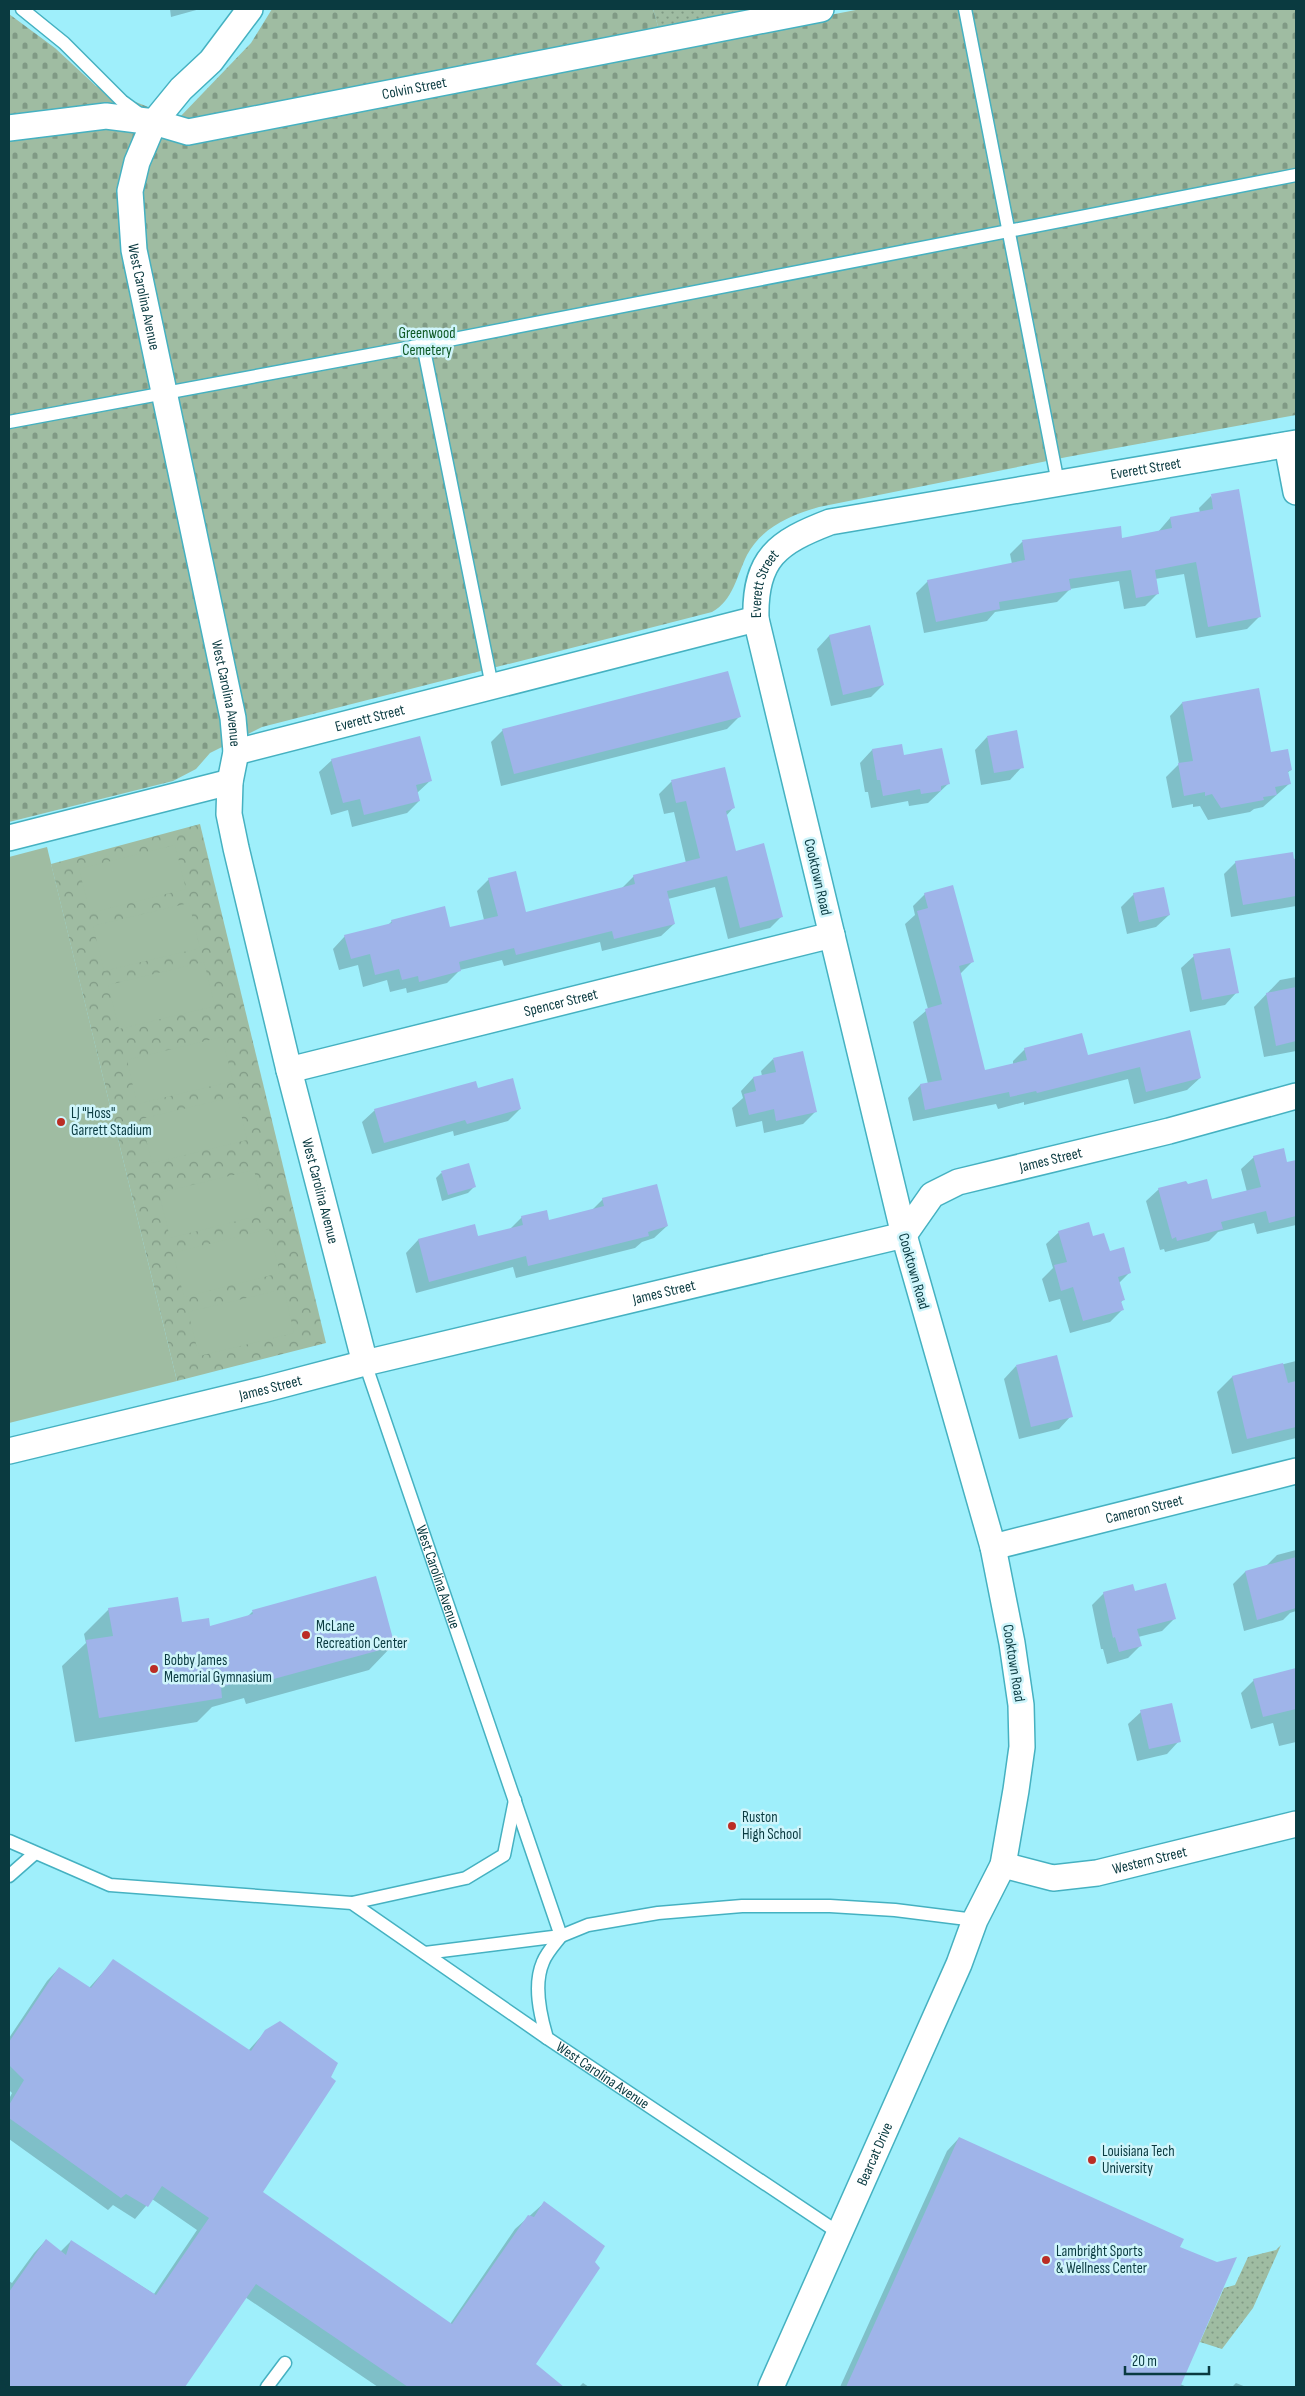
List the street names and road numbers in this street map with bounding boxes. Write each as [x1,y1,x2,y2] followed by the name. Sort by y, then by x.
[380,73,449,104] street label: Colvin Street
[124,243,164,352] street label: West Carolina Avenue
[1109,454,1183,484] street label: Everett Street
[747,545,783,618] street label: Everett Street
[207,638,244,747] street label: West Carolina Avenue
[333,700,407,736] street label: Everett Street
[799,837,836,917] street label: Cooktown Road
[522,985,600,1021] street label: Spencer Street
[297,1136,343,1246] street label: West Carolina Avenue
[1017,1143,1085,1177] street label: James Street
[894,1231,933,1311] street label: Cooktown Road
[630,1276,698,1309] street label: James Street
[236,1371,304,1405] street label: James Street
[1104,1491,1186,1528] street label: Cameron Street
[411,1523,464,1631] street label: West Carolina Avenue
[998,1623,1029,1703] street label: Cooktown Road
[1110,1842,1189,1879] street label: Western Street
[552,2038,653,2114] street label: West Carolina Avenue
[853,2120,897,2189] street label: Bearcat Drive

